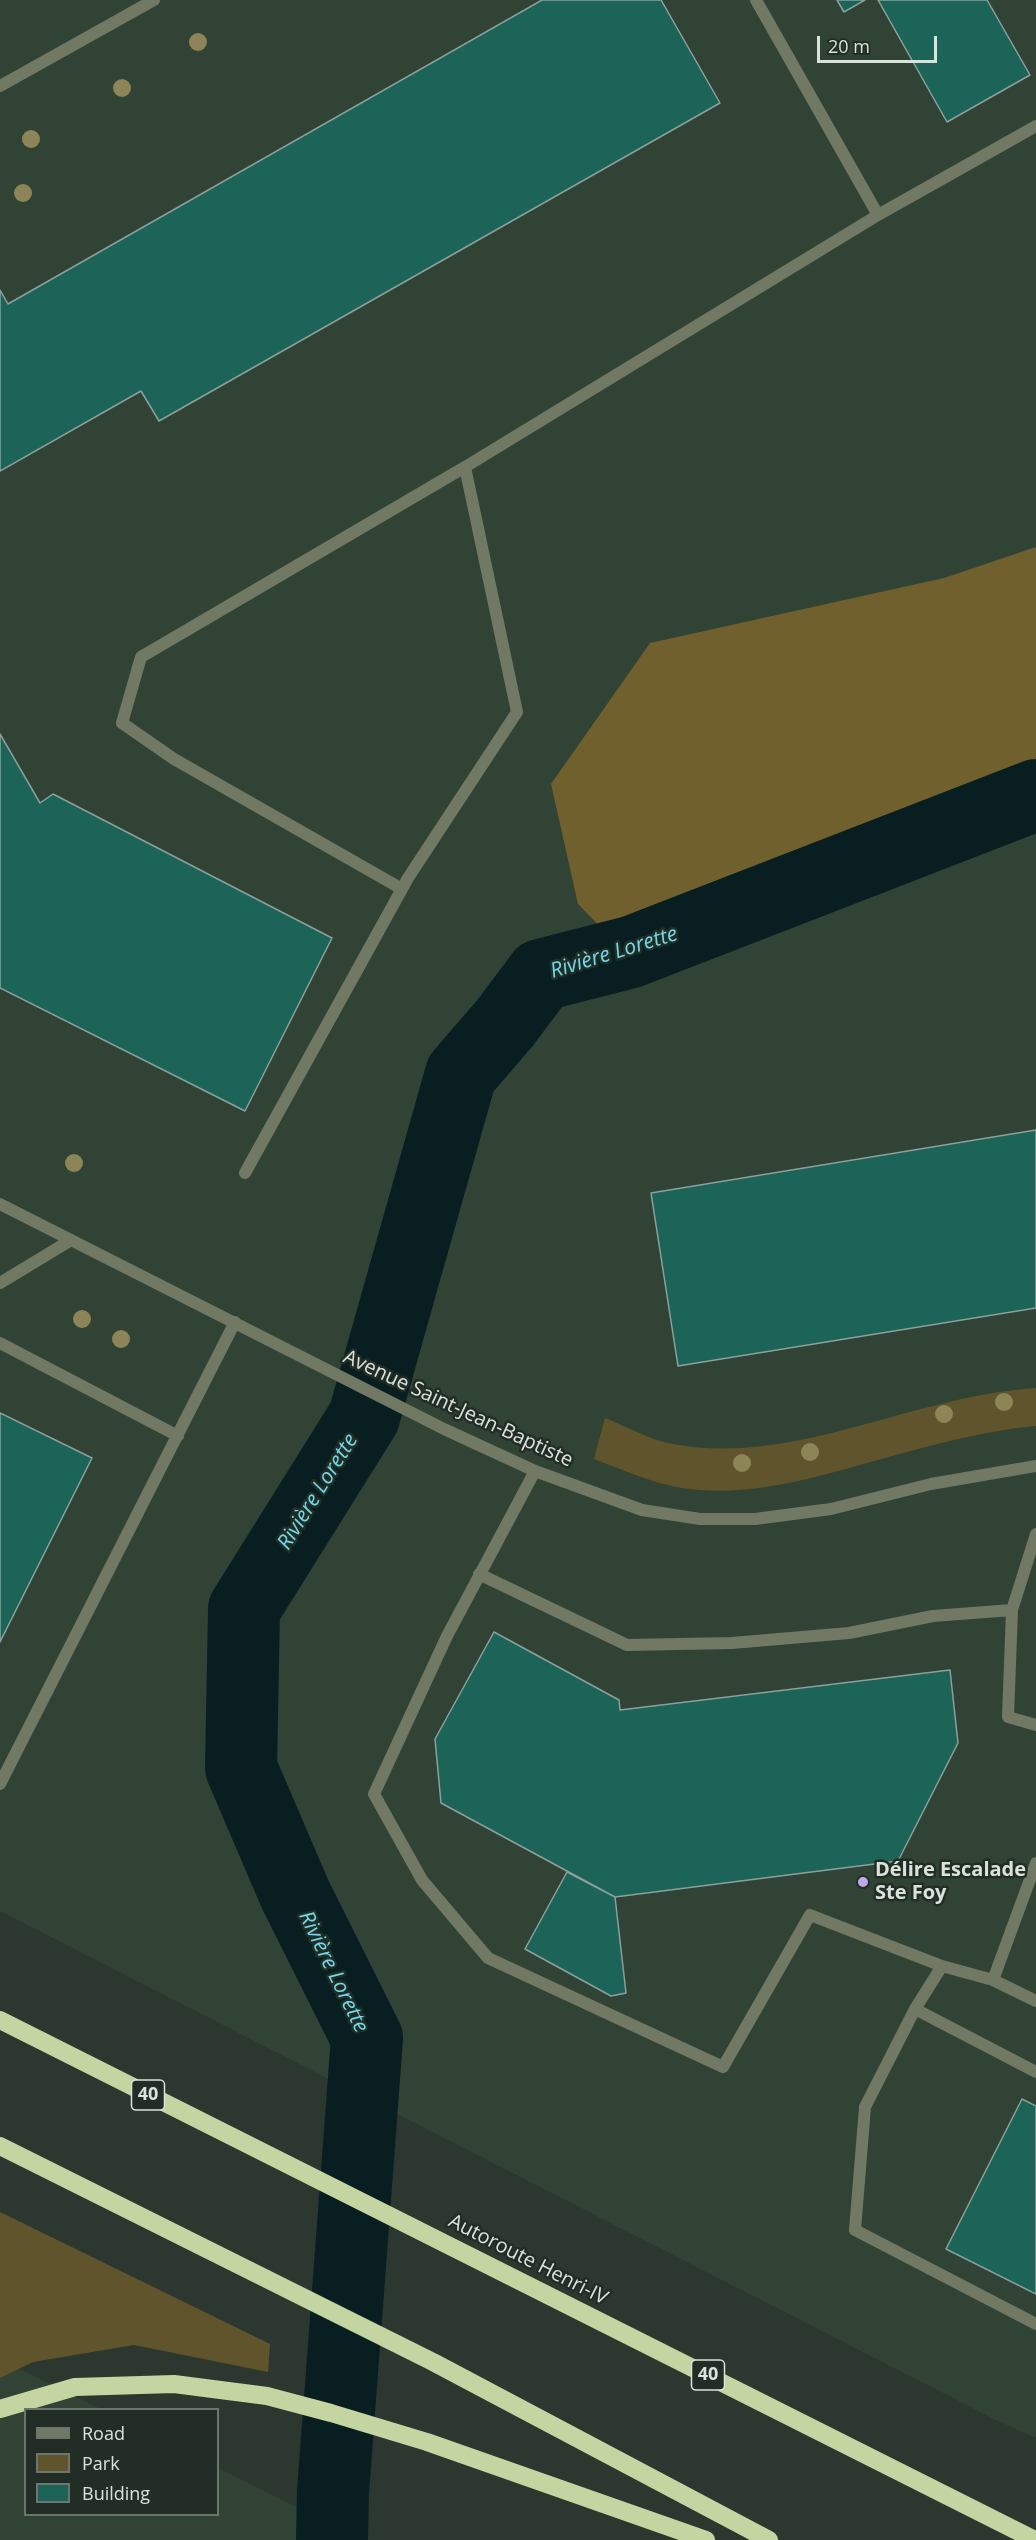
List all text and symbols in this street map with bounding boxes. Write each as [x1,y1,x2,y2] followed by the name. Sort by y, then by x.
[820,24,940,62] scale bar
[828,34,870,58] text: 20 m
[547,922,681,984] water label: Rivière Lorette
[339,1345,577,1473] street label: Avenue Saint-Jean-Baptiste
[272,1429,364,1555] water label: Rivière Lorette
[875,1858,1026,1905] place label: Délire Escalade Ste Foy
[856,1875,870,1889] marker: Délire Escalade Ste Foy
[293,1907,373,2037] water label: Rivière Lorette
[132,2080,164,2110] road number: 40
[444,2209,612,2311] street label: Autoroute Henri-IV
[692,2360,724,2390] road number: 40
[24,2408,219,2516] legend
[82,2421,125,2445] text: Road
[82,2451,120,2475] text: Park
[82,2481,150,2505] text: Building

